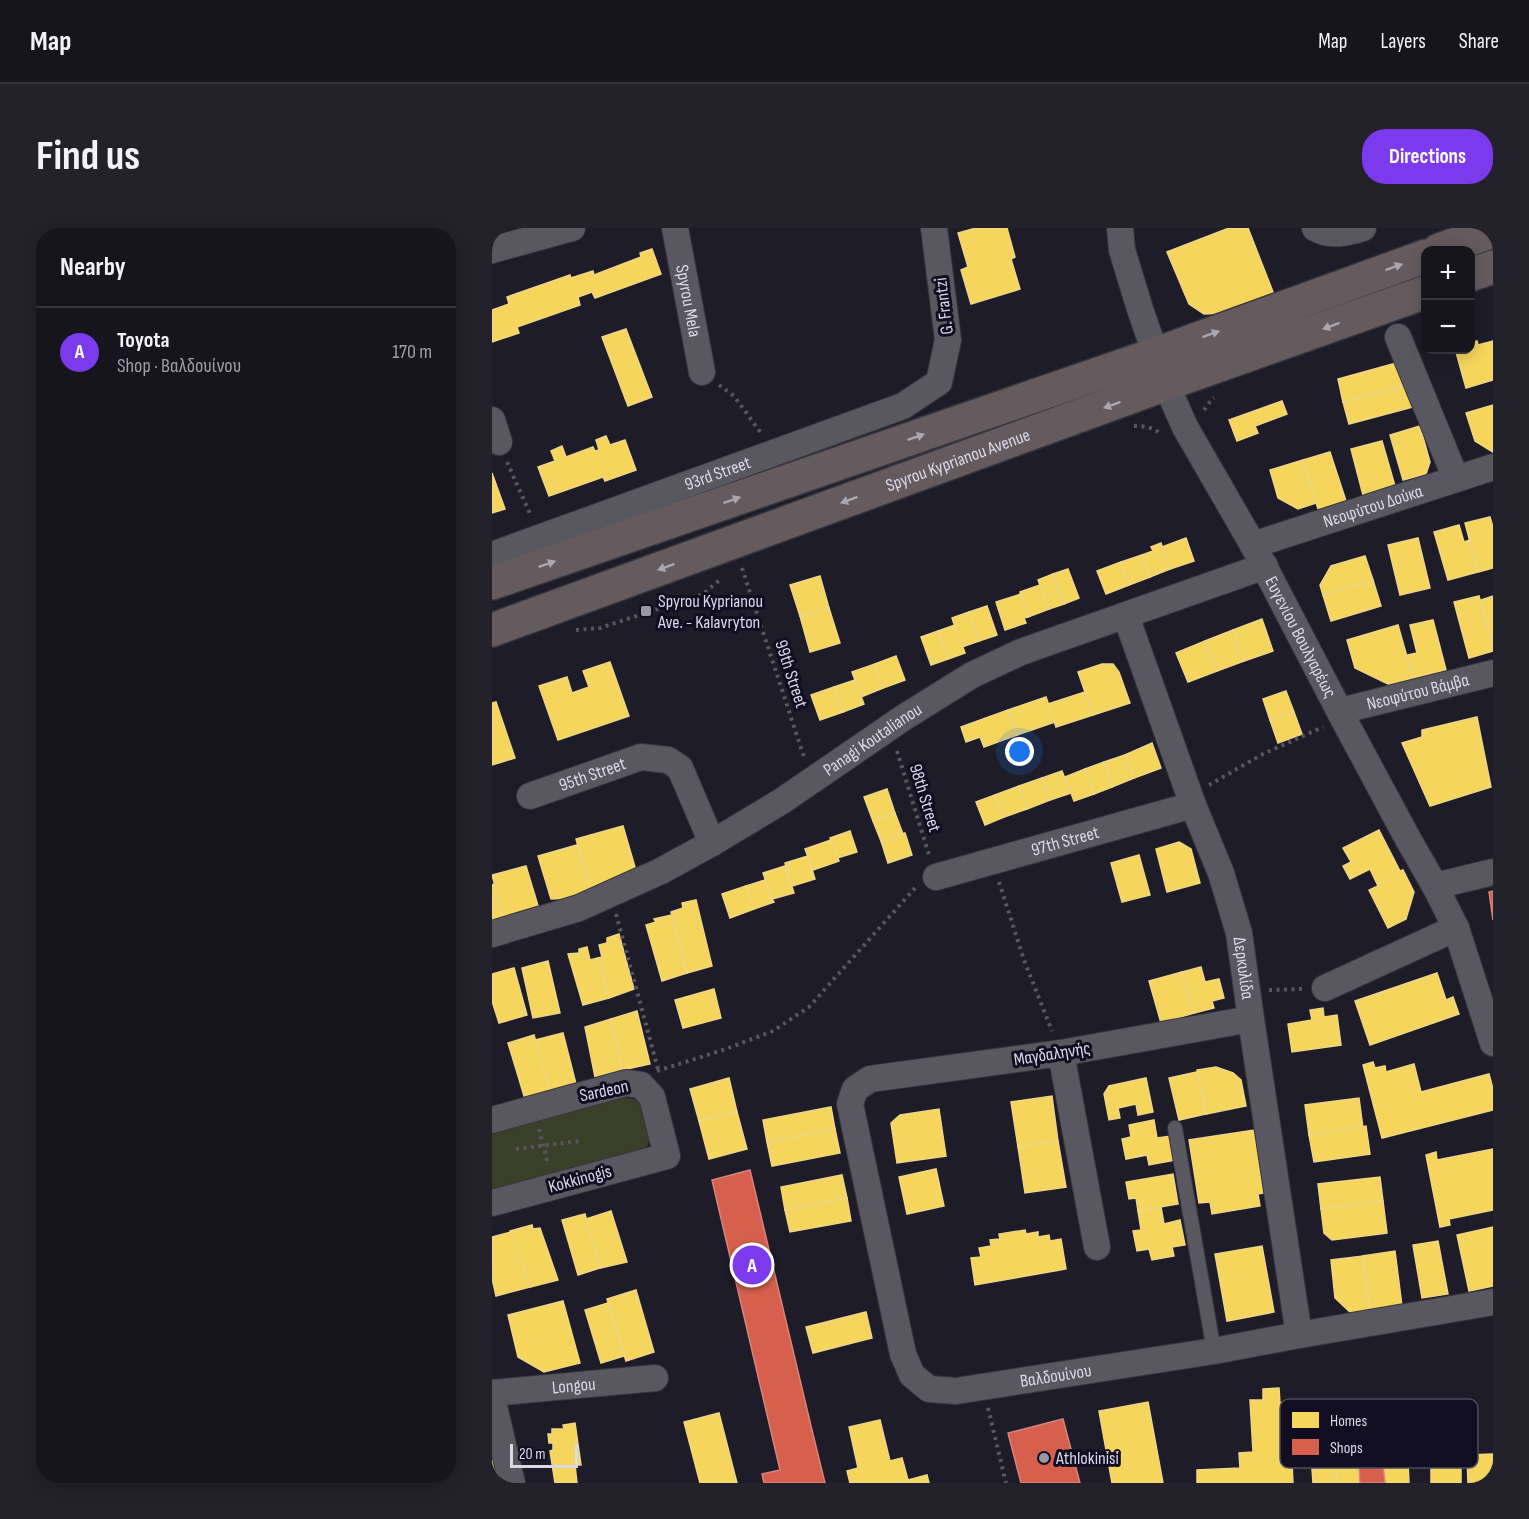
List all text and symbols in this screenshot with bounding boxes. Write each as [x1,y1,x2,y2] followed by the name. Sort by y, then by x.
[30,25,71,58] text: Map
[1318,29,1347,54] text: Map
[1380,29,1426,54] text: Layers
[1459,29,1499,54] text: Share
[1362,129,1493,184] button: Directions
[36,131,140,182] text: Find us
[1421,246,1475,354] map controls
[1421,246,1475,300] button: +
[60,252,126,283] text: Nearby
[1385,262,1403,271] one-way arrow
[672,263,706,339] street label: Spyrou Mela
[930,276,958,336] street label: G. Frantzi
[1421,300,1475,354] button: −
[1322,321,1340,331] one-way arrow
[117,327,169,354] text: Toyota
[1202,328,1220,338] one-way arrow
[75,340,84,364] text: A
[392,340,432,364] text: 170 m
[117,354,241,378] text: Shop · Βαλδουίνου
[1102,400,1120,410] one-way arrow
[883,424,1033,496] street label: Spyrou Kyprianou Avenue
[907,431,925,441] one-way arrow
[682,451,754,495] street label: 93rd Street
[1321,480,1426,532] street label: Νεοφύτου Δούκα
[723,495,741,505] one-way arrow
[840,496,858,506] one-way arrow
[538,559,556,569] one-way arrow
[657,563,675,572] one-way arrow
[1261,573,1341,701] street label: Ευγενίου Βουλγαρέως
[657,591,763,633] place label: Spyrou Kyprianou Ave. - Kalavryton
[639,604,653,618] marker: Spyrou Kyprianou Ave. - Kalavryton
[770,637,812,711] street label: 99th Street
[1364,669,1471,714] street label: Νεοφύτου Βάμβα
[819,699,925,780] street label: Panagi Koutalianou
[1005,737,1034,766] your location
[556,753,629,796] street label: 95th Street
[905,762,945,835] street label: 98th Street
[1029,821,1102,860] street label: 97th Street
[1229,936,1259,1001] street label: Δερκυλίδα
[1012,1038,1092,1070] street label: Μαγδαληνής
[578,1076,630,1106] street label: Sardeon
[546,1161,614,1197] street label: Kokkinogis
[732,1242,772,1288] pin: A
[1018,1360,1093,1391] street label: Βαλδουίνου
[551,1373,596,1398] street label: Longou
[1280,1399,1478,1468] legend
[1330,1412,1367,1431] text: Homes
[1330,1439,1363,1458] text: Shops
[510,1441,578,1468] scale bar
[519,1445,546,1464] text: 20 m
[1055,1448,1119,1469] place label: Athlokinisi
[1037,1451,1051,1465] marker: Athlokinisi

